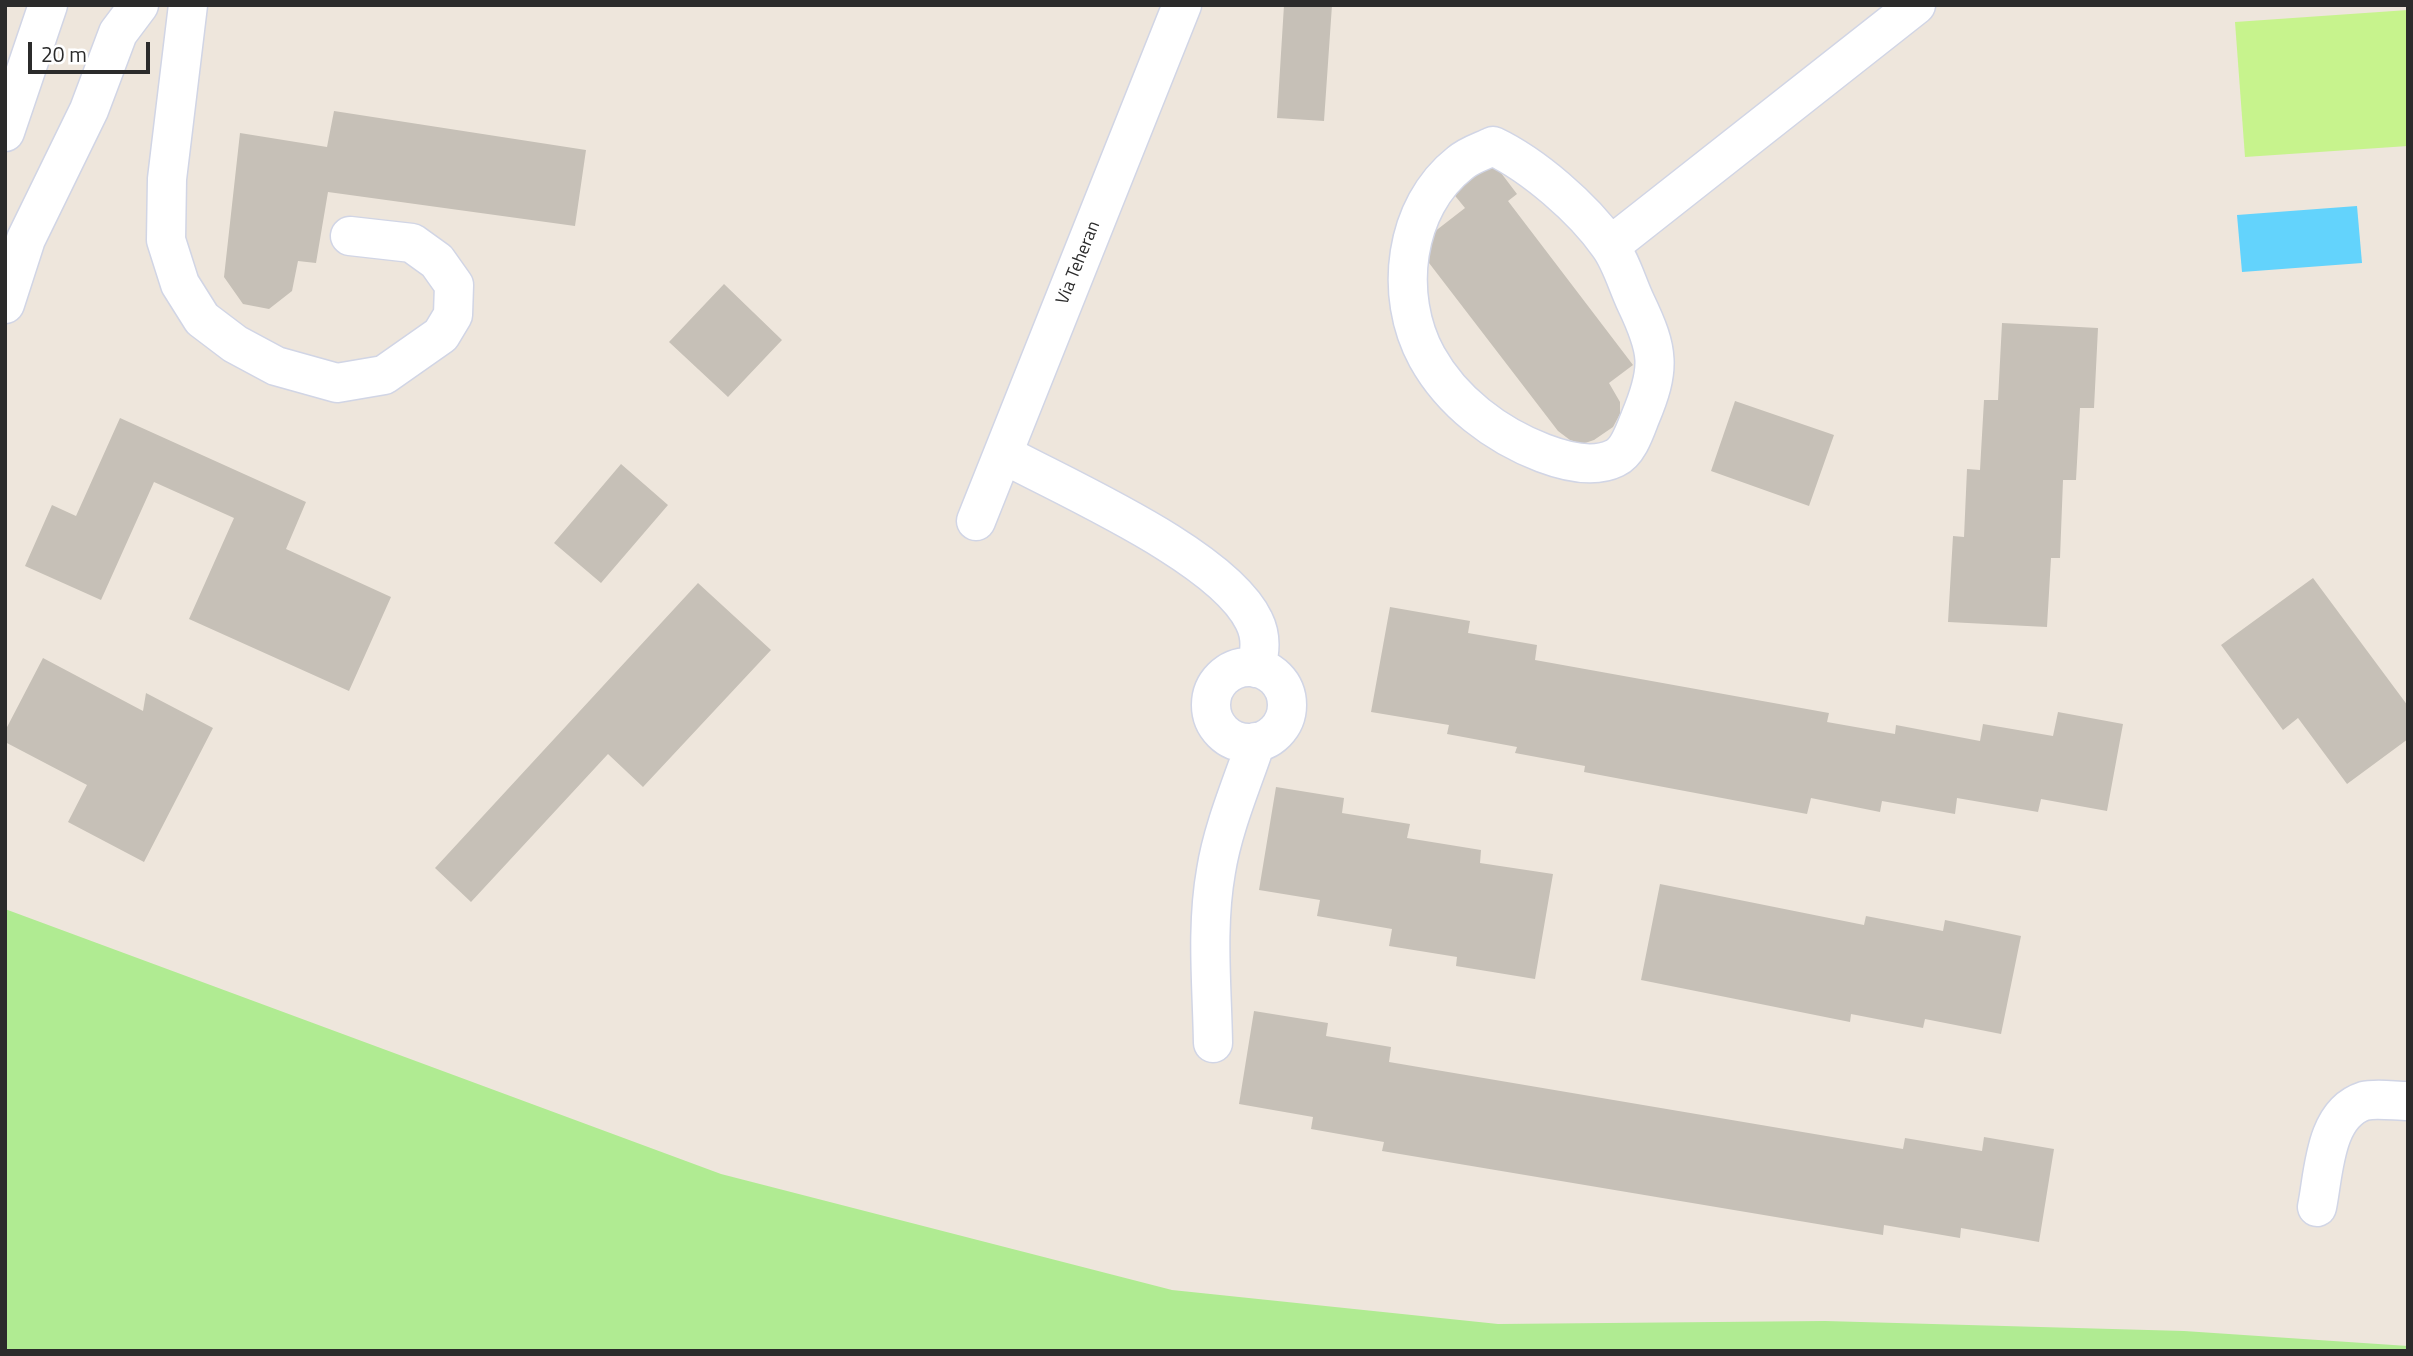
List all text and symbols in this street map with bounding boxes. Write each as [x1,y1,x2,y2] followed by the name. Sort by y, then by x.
[32,28,154,72] scale bar
[41,38,87,70] text: 20 m
[1053,218,1105,308] street label: Via Teheran

